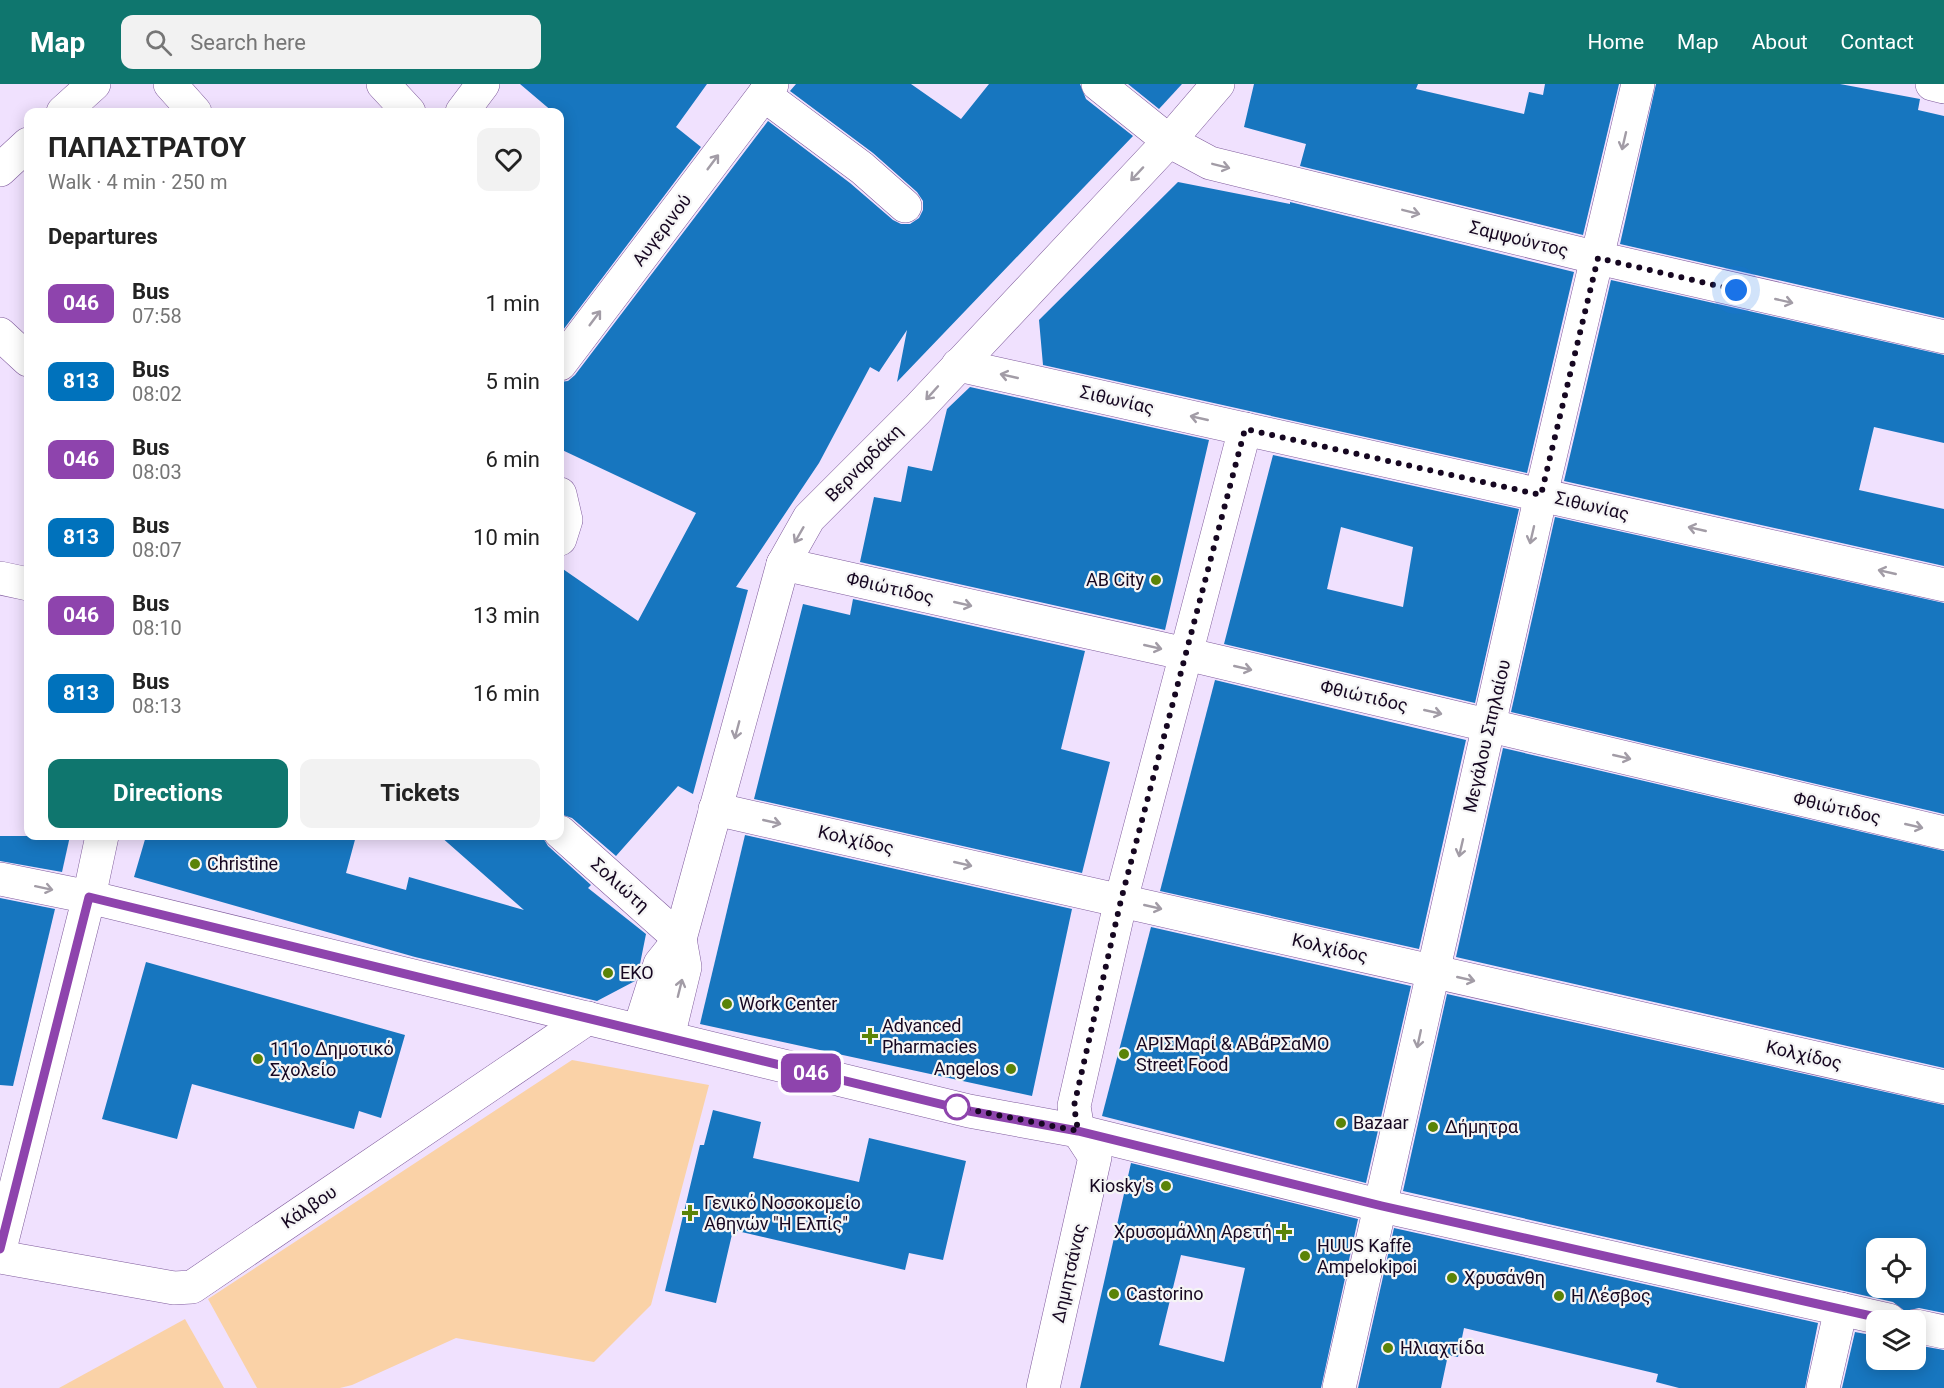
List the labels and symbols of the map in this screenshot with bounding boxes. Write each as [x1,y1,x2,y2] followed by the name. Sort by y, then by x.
[1618,131,1630,150] one-way arrow
[707,155,719,171] one-way arrow
[1211,161,1230,173] one-way arrow
[1130,167,1144,182] one-way arrow
[628,190,695,270] street label: Αυγερινού
[1401,207,1420,219] one-way arrow
[1467,216,1571,261] street label: Σαμψούντος
[1721,275,1751,305] your location
[1774,295,1793,307] one-way arrow
[589,310,601,326] one-way arrow
[999,370,1019,381] one-way arrow
[1078,381,1156,418] street label: Σιθωνίας
[925,386,939,401] one-way arrow
[1190,412,1209,424] one-way arrow
[821,420,907,506] street label: Βερναρδάκη
[1553,487,1631,524] street label: Σιθωνίας
[1687,523,1706,535] one-way arrow
[1526,525,1537,545] one-way arrow
[793,526,804,544] one-way arrow
[1878,566,1897,577] one-way arrow
[844,567,936,608] street label: Φθιώτιδος
[1086,569,1144,590] place label: ΑΒ City
[1149,573,1163,587] marker: ΑΒ City
[953,599,972,611] one-way arrow
[1143,642,1162,653] one-way arrow
[1459,657,1514,814] street label: Μεγάλου Σπηλαίου
[1233,662,1252,674] one-way arrow
[1318,675,1410,716] street label: Φθιώτιδος
[1423,707,1442,719] one-way arrow
[730,720,742,739] one-way arrow
[1613,752,1632,764] one-way arrow
[1791,787,1883,828] street label: Φθιώτιδος
[763,816,782,828] one-way arrow
[816,821,896,858] street label: Κολχίδος
[1904,821,1924,832] one-way arrow
[1455,839,1467,858] one-way arrow
[207,853,278,874] place label: Christine
[587,853,654,916] street label: Σολιώτη
[188,857,202,871] marker: Christine
[953,859,972,871] one-way arrow
[34,883,54,894] one-way arrow
[1143,902,1162,913] one-way arrow
[1290,929,1370,966] street label: Κολχίδος
[620,962,654,983] place label: EKO
[601,966,615,980] marker: EKO
[1456,973,1475,985] one-way arrow
[675,979,687,998] one-way arrow
[739,993,837,1014] place label: Work Center
[720,997,734,1011] marker: Work Center
[882,1015,977,1057] place label: Advanced Pharmacies
[863,1029,877,1043] marker: Advanced Pharmacies
[1412,1029,1424,1048] one-way arrow
[1136,1033,1329,1075] place label: ΑΡΙΣΜαρί & ΑΒάΡΣαΜΟ Street Food
[1764,1036,1844,1073] street label: Κολχίδος
[270,1038,394,1080] place label: 111ο Δημοτικό Σχολείο
[1117,1047,1131,1061] marker: ΑΡΙΣΜαρί & ΑΒάΡΣαΜΟ Street Food
[251,1052,265,1066] marker: 111ο Δημοτικό Σχολείο
[776,1054,846,1092] line badge: 046
[934,1058,999,1079] place label: Angelos
[1004,1062,1018,1076] marker: Angelos
[944,1094,970,1120] unlabelled marker
[1353,1112,1409,1133] place label: Bazaar
[1334,1116,1348,1130] marker: Bazaar
[1445,1116,1519,1137] place label: Δήμητρα
[1426,1120,1440,1134] marker: Δήμητρα
[1089,1175,1154,1196] place label: Kiosky's
[1159,1179,1173,1193] marker: Kiosky's
[277,1181,340,1233] street label: Κάλβου
[704,1192,861,1234] place label: Γενικό Νοσοκομείο Αθηνών "Η Ελπίς"
[681,1204,699,1222] marker: Γενικό Νοσοκομείο Αθηνών "Η Ελπίς"
[1047,1221,1090,1325] street label: Δημητσάνας
[1114,1221,1272,1242] place label: Χρυσομάλλη Αρετή
[1277,1225,1291,1239] marker: Χρυσομάλλη Αρετή
[1317,1235,1417,1277] place label: HUUS Kaffe Ampelokipoi
[1298,1249,1312,1263] marker: HUUS Kaffe Ampelokipoi
[1464,1267,1545,1288] place label: Χρυσάνθη
[1445,1271,1459,1285] marker: Χρυσάνθη
[1126,1283,1203,1304] place label: Castorino
[1571,1285,1651,1306] place label: Η Λέσβος
[1107,1287,1121,1301] marker: Castorino
[1552,1289,1566,1303] marker: Η Λέσβος
[1400,1337,1485,1358] place label: Ηλιαχτίδα
[1381,1341,1395,1355] marker: Ηλιαχτίδα

